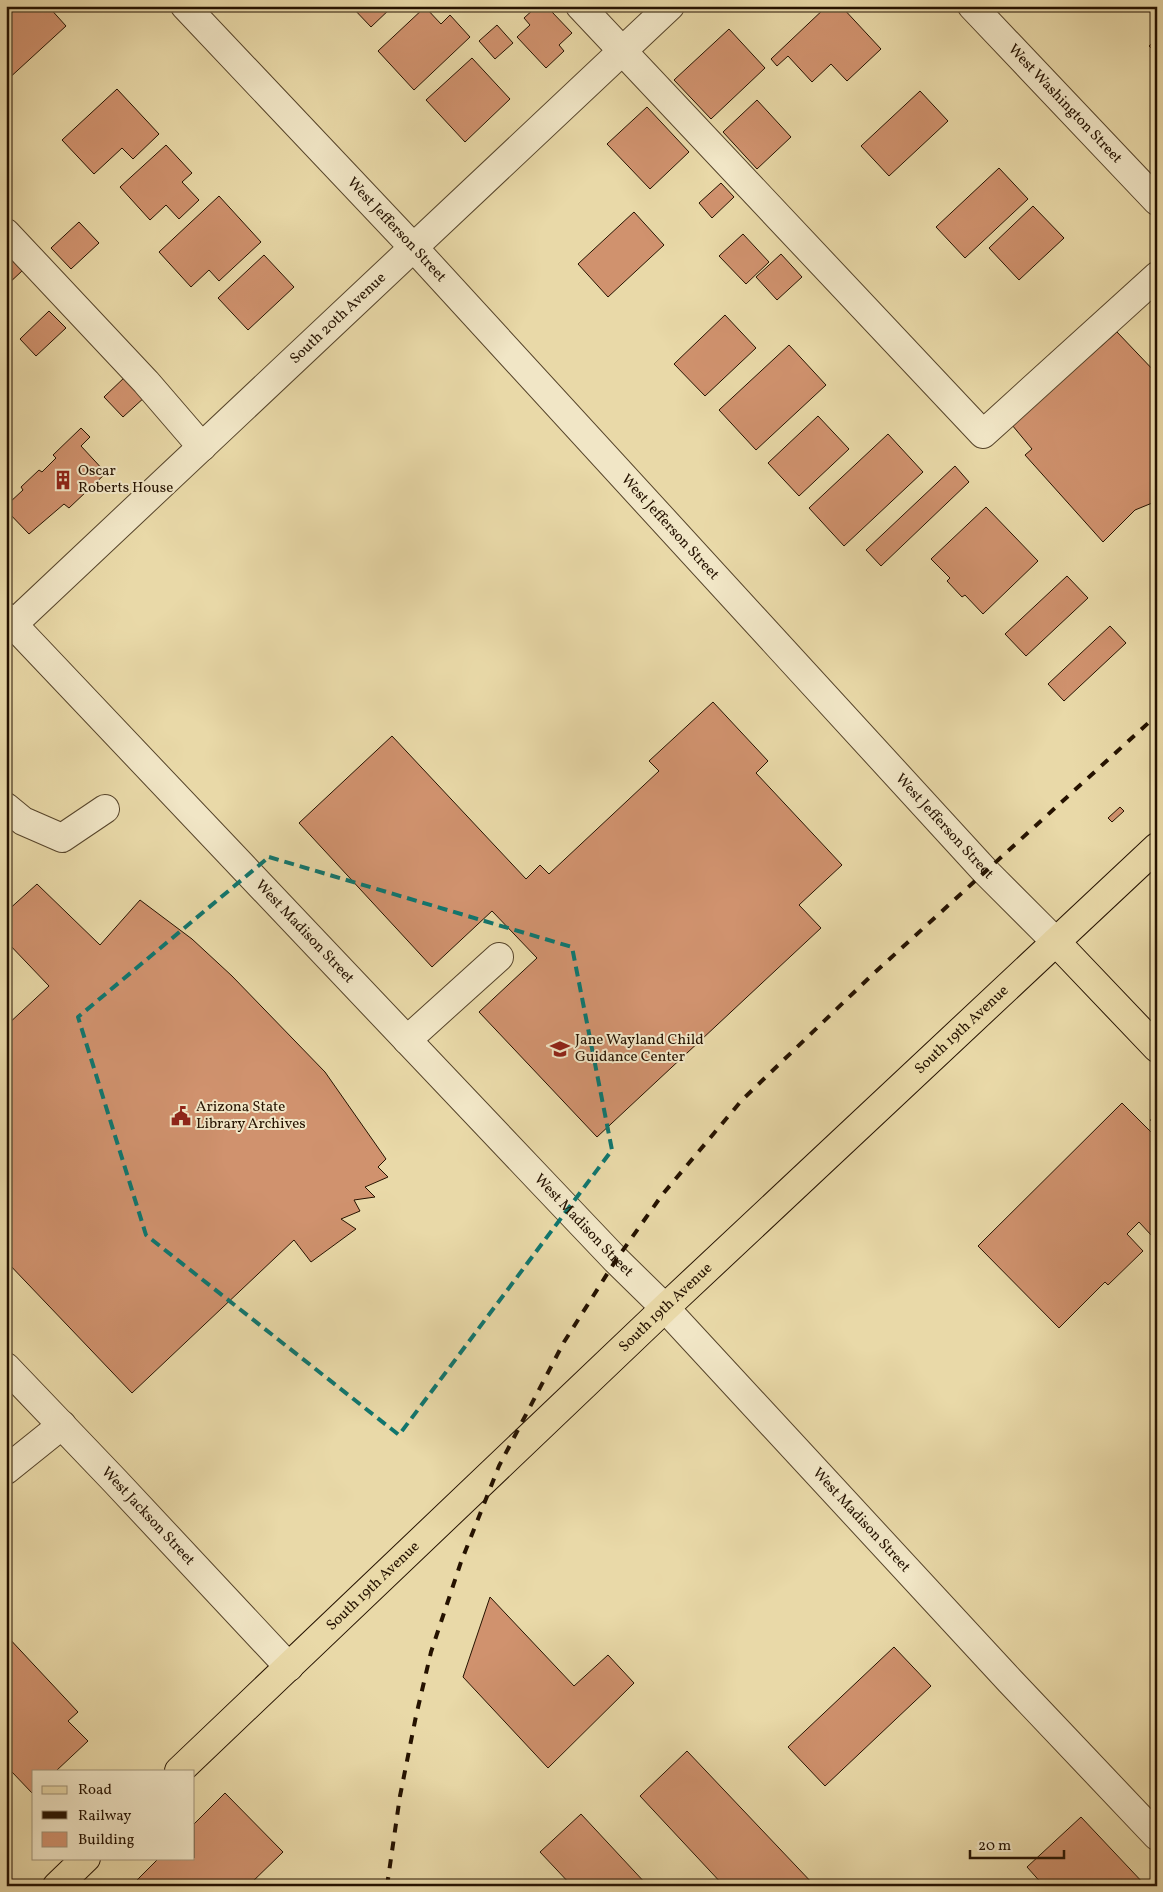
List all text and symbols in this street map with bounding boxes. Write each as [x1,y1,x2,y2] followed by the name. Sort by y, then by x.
[1003,40,1127,168] street label: West Washington Street
[342,173,451,287] street label: West Jefferson Street
[285,268,391,369] street label: South 20th Avenue
[78,461,173,499] place label: Oscar Roberts House
[52,469,74,491] building icon: Oscar Roberts House
[616,470,724,585] street label: West Jefferson Street
[890,769,998,884] street label: West Jefferson Street
[250,875,359,988] street label: West Madison Street
[910,981,1014,1079] street label: South 19th Avenue
[575,1030,704,1068] place label: Jane Wayland Child Guidance Center
[549,1038,571,1060] school or university icon: Jane Wayland Child Guidance Center
[196,1097,306,1135] place label: Arizona State Library Archives
[170,1105,192,1127] public building icon: Arizona State Library Archives
[529,1169,638,1282] street label: West Madison Street
[614,1258,717,1357] street label: South 19th Avenue
[96,1462,200,1570] street label: West Jackson Street
[807,1463,915,1577] street label: West Madison Street
[322,1536,424,1636] street label: South 19th Avenue
[32,1770,195,1860] legend
[78,1780,112,1801] text: Road
[78,1806,131,1827] text: Railway
[970,1827,1064,1859] scale bar
[78,1830,135,1851] text: Building
[978,1836,1011,1857] text: 20 m

